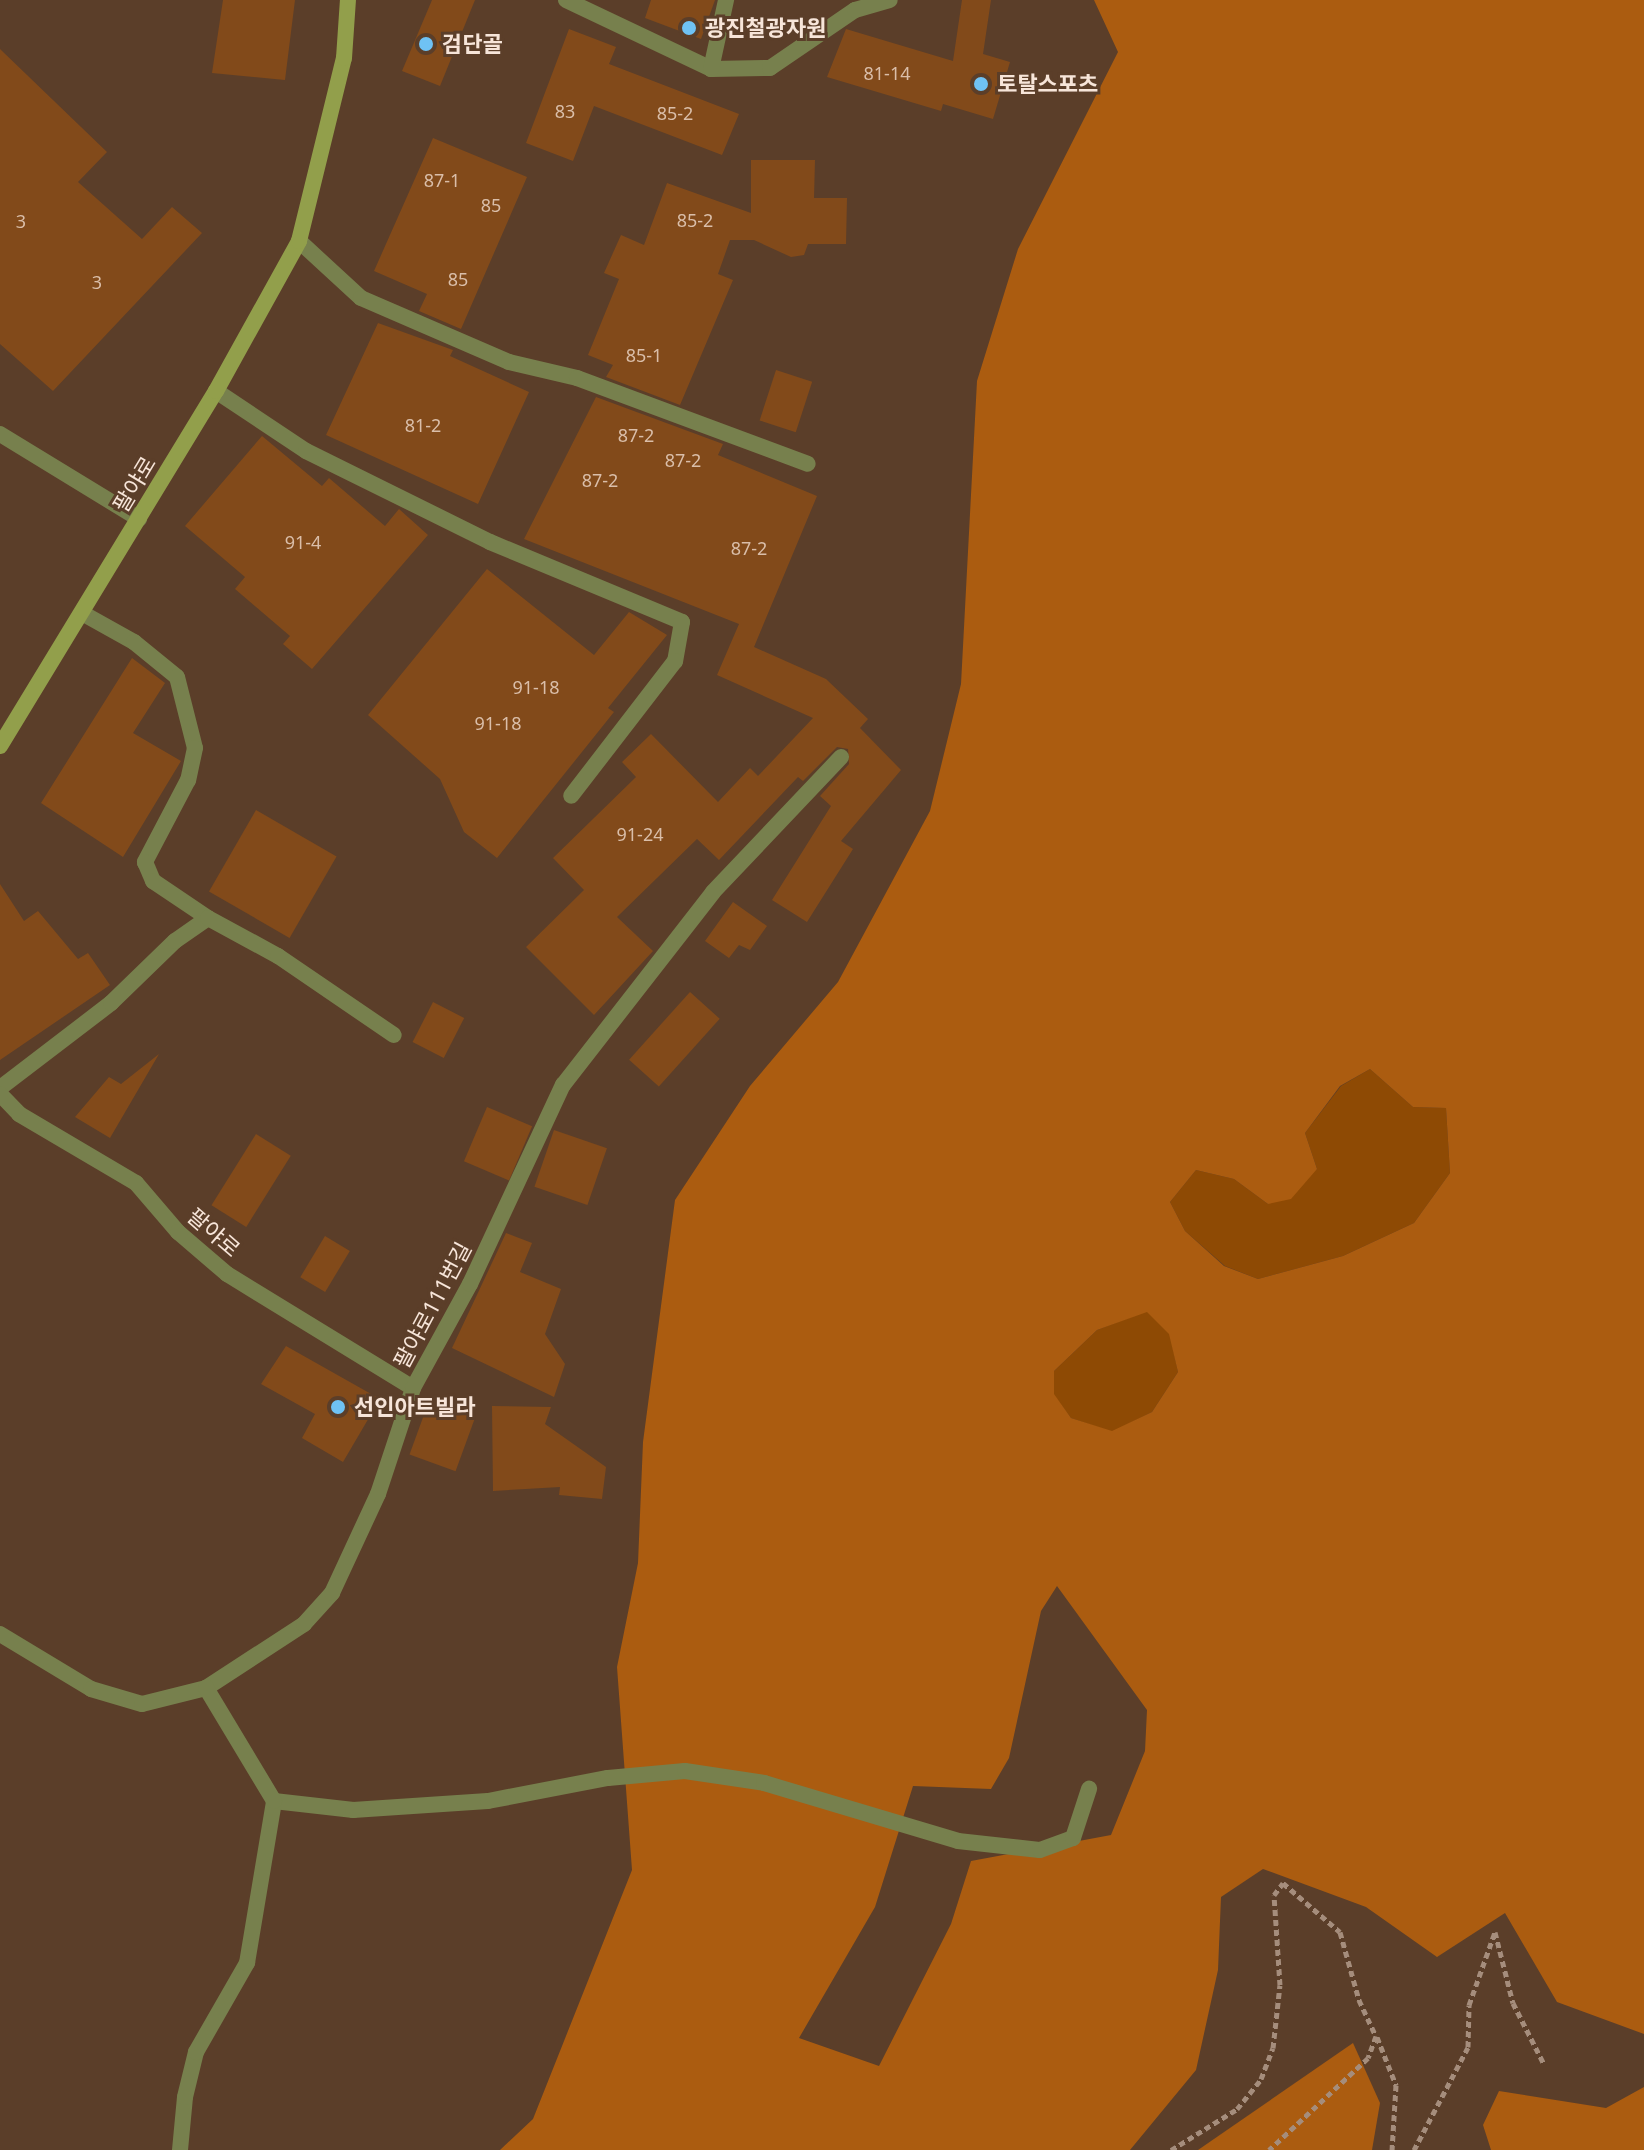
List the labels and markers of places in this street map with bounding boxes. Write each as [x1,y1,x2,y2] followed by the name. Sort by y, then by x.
[705,15,826,41] place label: 광진철광자원
[680,19,698,37] marker: 광진철광자원
[442,31,503,57] place label: 검단골
[417,35,435,53] marker: 검단골
[997,71,1098,97] place label: 토탈스포츠
[972,75,990,93] marker: 토탈스포츠
[354,1394,475,1420] place label: 선인아트빌라
[329,1398,347,1416] marker: 선인아트빌라

